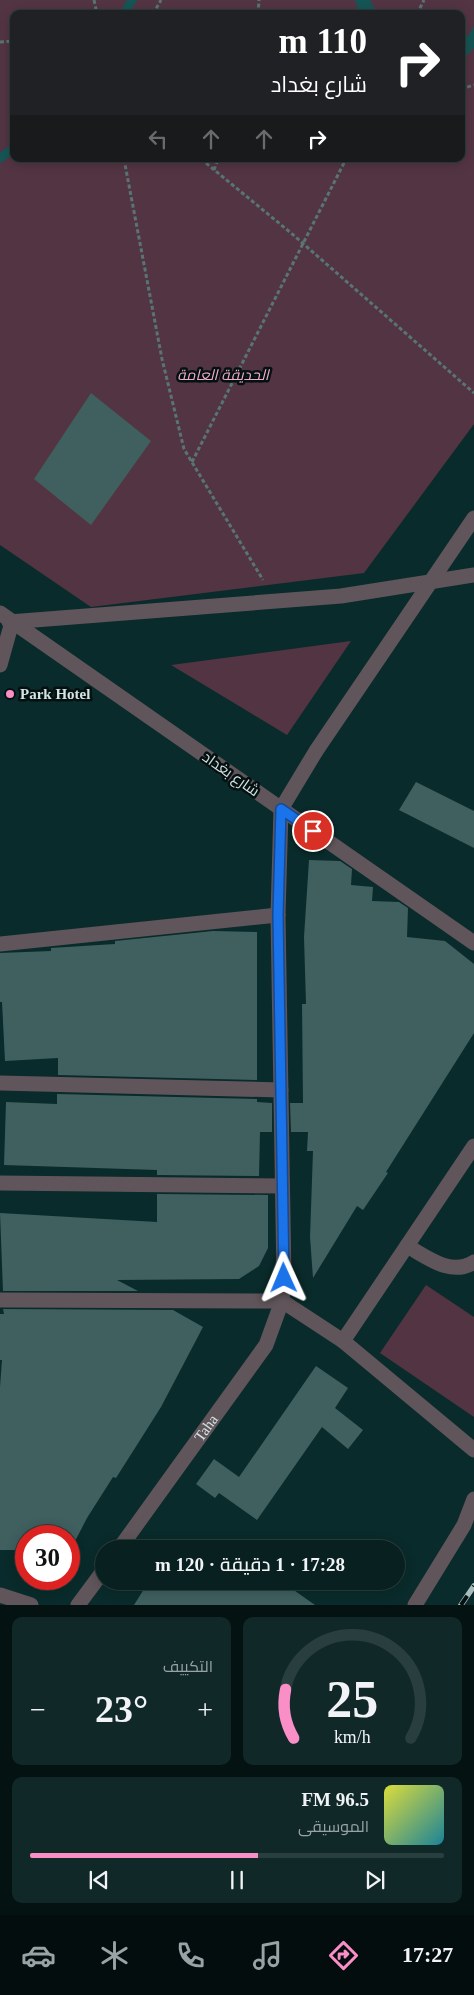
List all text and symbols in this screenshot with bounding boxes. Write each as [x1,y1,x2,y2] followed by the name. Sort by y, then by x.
[279,22,367,61] text: 110 m
[385,30,450,95] icon: right
[271,72,367,97] text: شارع بغداد
[144,125,172,153] icon: left
[197,125,225,153] icon: ahead
[250,125,278,153] icon: ahead
[303,125,331,153] icon: right
[177,367,271,383] park label: الحديقة العامة
[20,686,90,702] place label: Park Hotel
[4,688,16,700] marker: Park Hotel
[198,749,262,802] street label: شارع بغداد
[292,810,334,852] pin
[299,817,327,845] icon: arrive
[257,1251,309,1303] position arrow
[191,1411,221,1445] street label: Taha
[15,1525,80,1590] speed limit sign: 30
[155,1554,345,1575] text: 17:28 · 1 دقيقة · 120 m
[163,1658,213,1675] text: التكييف
[327,1671,379,1728] text: 25
[95,1688,148,1730] text: 23°
[30,1694,46,1725] text: −
[197,1694,213,1725] text: +
[334,1727,371,1747] text: km/h
[301,1789,369,1810] text: 96.5 FM
[298,1818,369,1835] text: الموسيقى
[85,1866,113,1894] icon: previous
[223,1866,251,1894] icon: pause
[361,1866,389,1894] icon: next
[21,1938,56,1973] icon: car
[97,1938,132,1973] icon: climate
[173,1938,208,1973] icon: phone
[250,1938,285,1973] icon: music
[326,1938,361,1973] icon: directions
[402,1942,453,1967] text: 17:27

